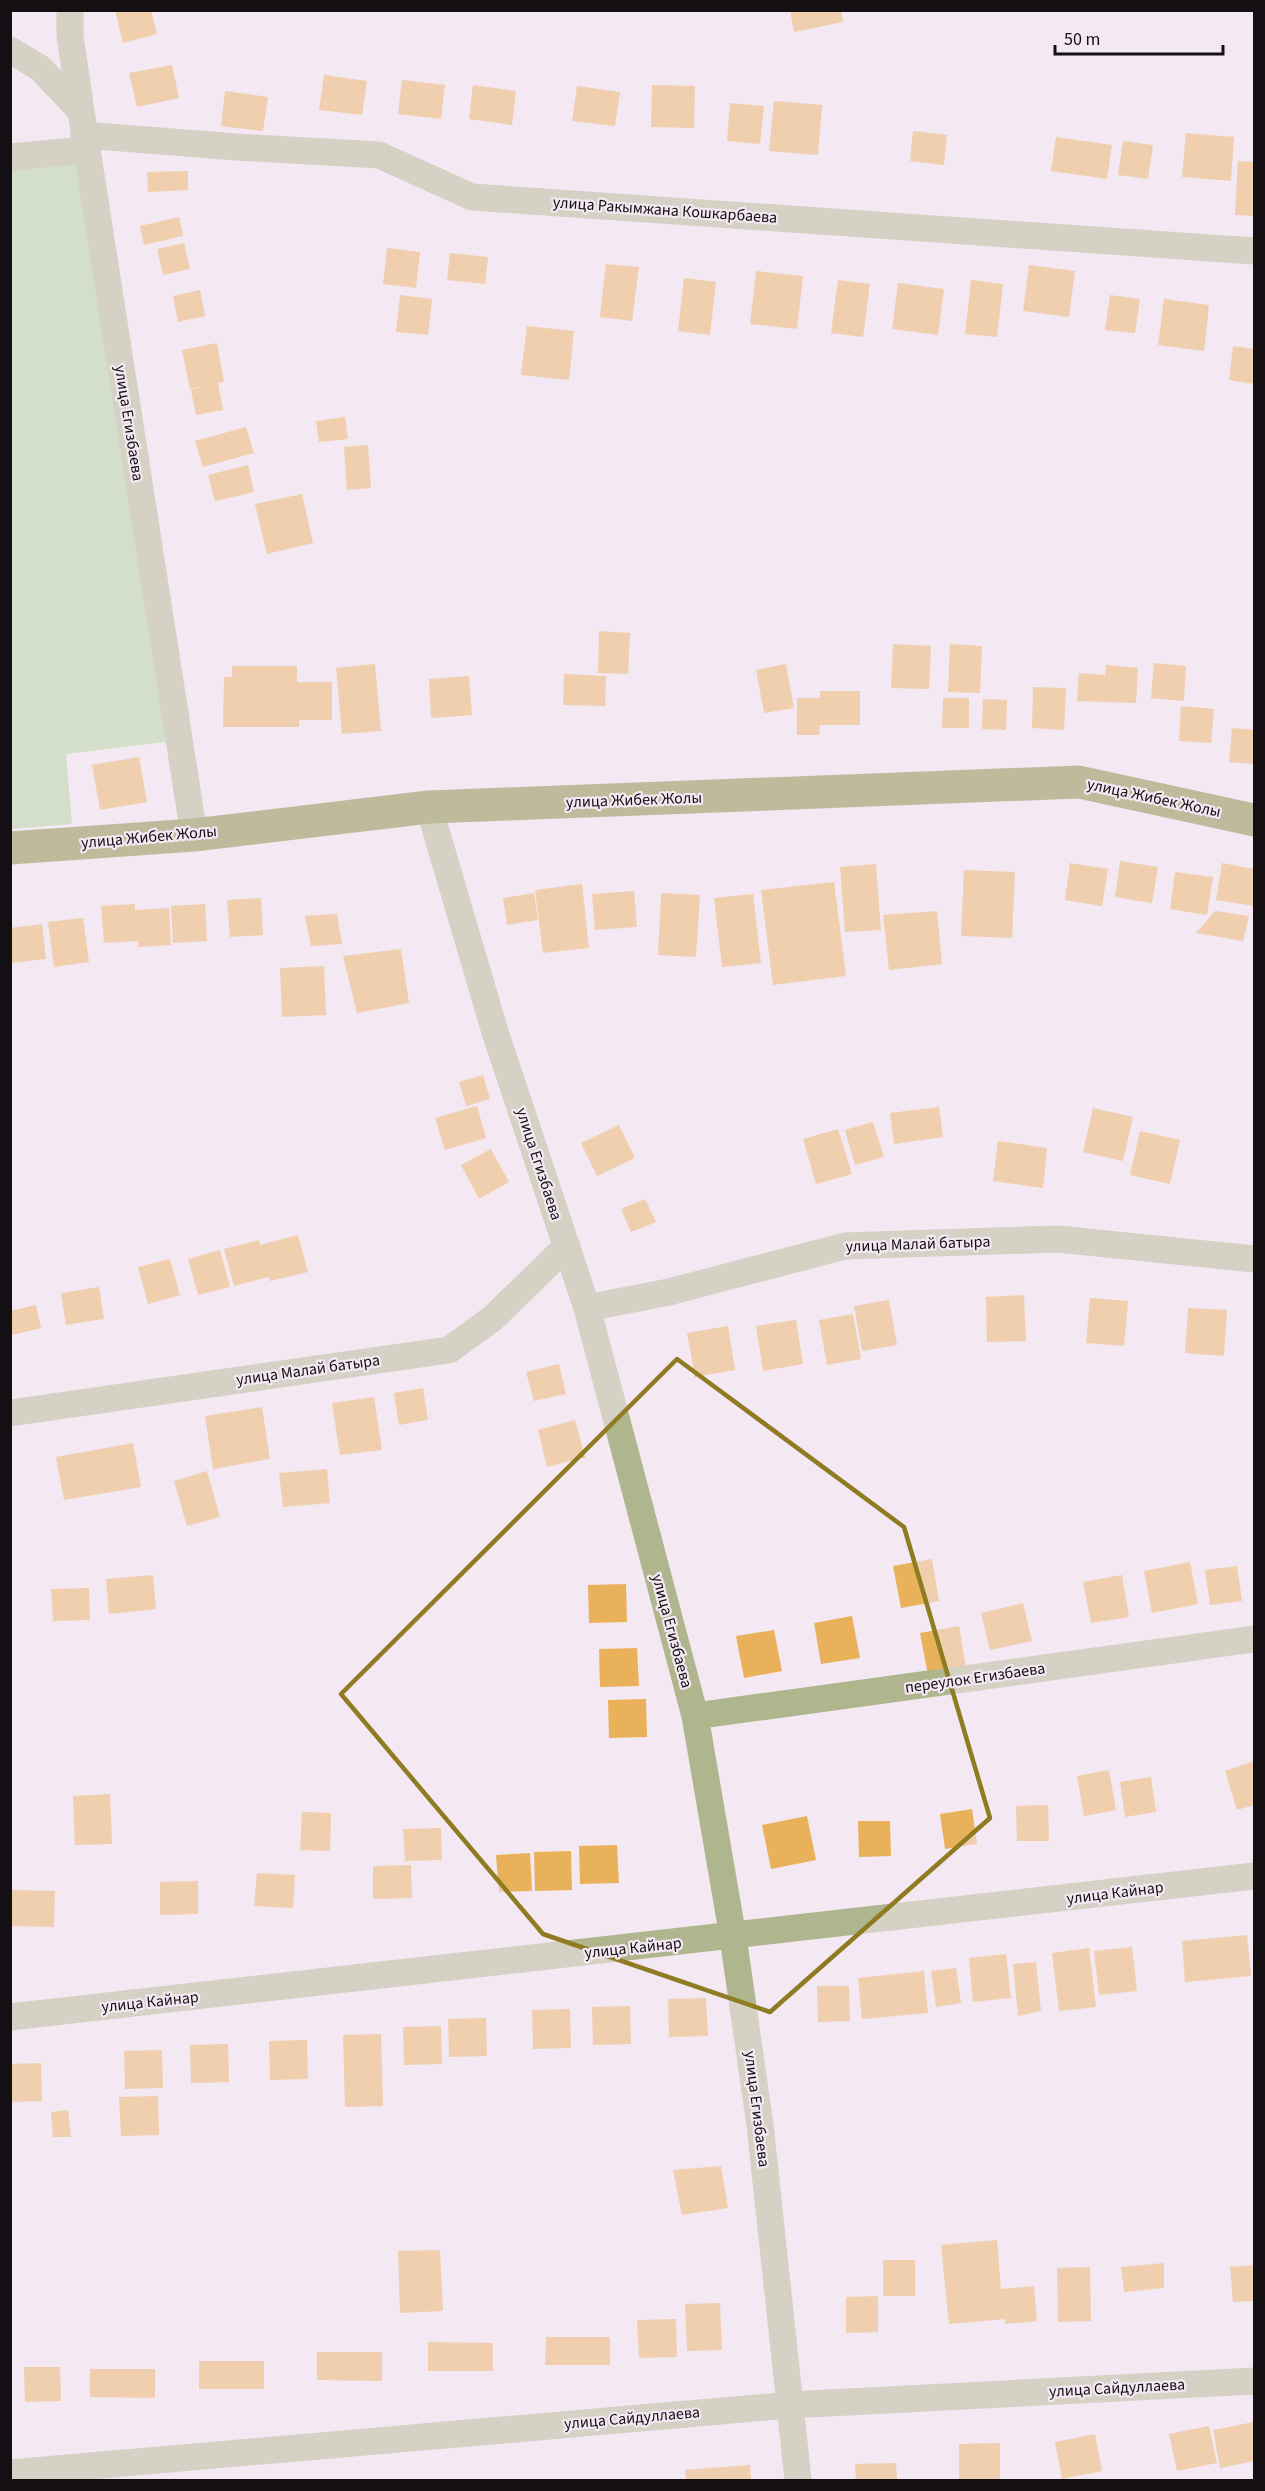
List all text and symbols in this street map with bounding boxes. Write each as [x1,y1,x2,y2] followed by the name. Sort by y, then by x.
[1055,18,1223,56] scale bar
[1064,27,1100,52] text: 50 m
[552,191,778,229] street label: улица Ракымжана Кошкарбаева
[109,363,149,483] street label: улица Егизбаева
[1085,773,1223,823] street label: улица Жибек Жолы
[565,787,703,813] street label: улица Жибек Жолы
[80,820,218,854] street label: улица Жибек Жолы
[510,1105,568,1223] street label: улица Егизбаева
[845,1230,991,1258] street label: улица Малай батыра
[235,1349,381,1391] street label: улица Малай батыра
[646,1572,698,1690] street label: улица Егизбаева
[903,1657,1047,1699] street label: переулок Егизбаева
[1065,1876,1165,1910] street label: улица Кайнар
[583,1932,683,1964] street label: улица Кайнар
[100,1986,200,2018] street label: улица Кайнар
[739,2049,775,2169] street label: улица Егизбаева
[1048,2373,1186,2403] street label: улица Сайдуллаева
[563,2401,701,2435] street label: улица Сайдуллаева

